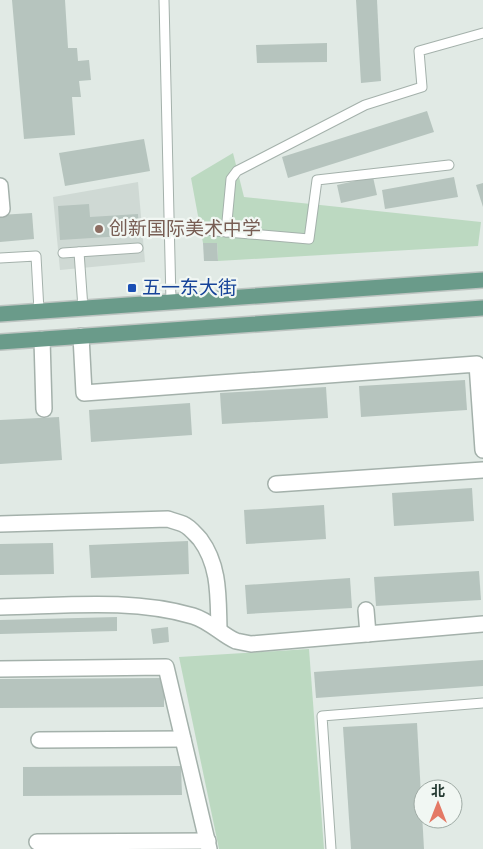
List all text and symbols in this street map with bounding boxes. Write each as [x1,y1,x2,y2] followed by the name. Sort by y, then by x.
[109,218,261,240] place label: 创新国际美术中学
[93,223,105,235] marker: 创新国际美术中学
[142,277,237,299] place label: 五一东大街
[126,282,138,294] marker: 五一东大街
[413,779,463,829] north arrow
[431,783,445,800] text: 北

